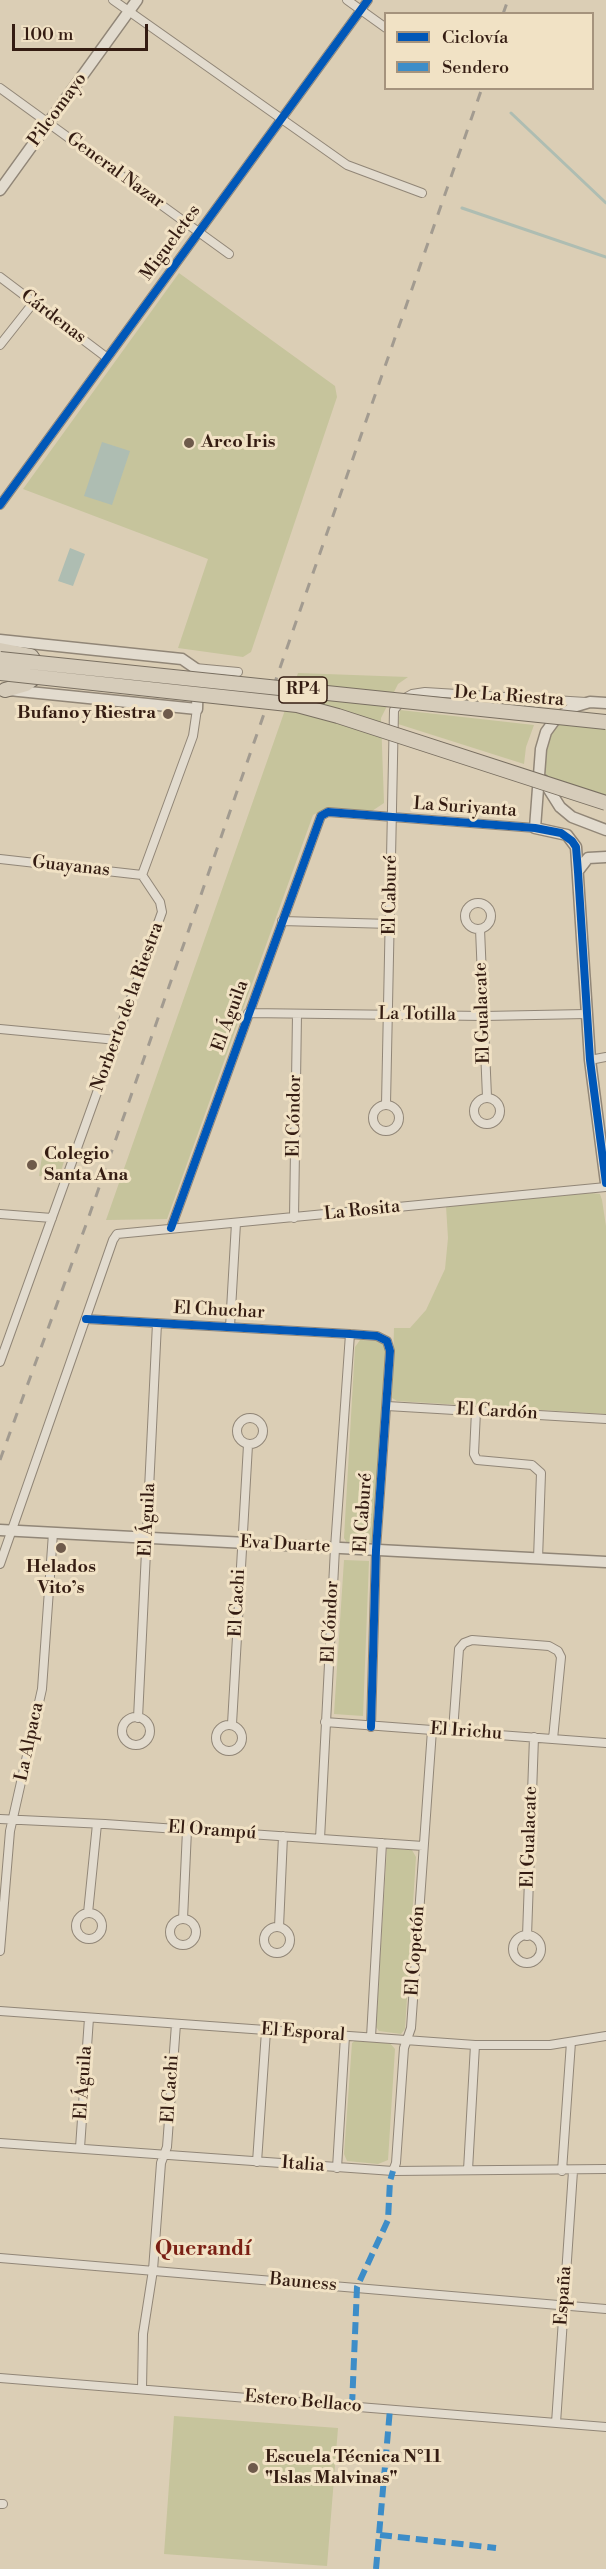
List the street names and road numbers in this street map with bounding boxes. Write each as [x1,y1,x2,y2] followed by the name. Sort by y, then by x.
[24,69,92,151] street label: Pilcomayo
[62,128,168,214] street label: General Nazar
[136,201,206,285] street label: Migueletes
[16,285,90,349] street label: Cárdenas
[279,677,327,703] road number: RP4
[453,682,565,712] street label: De La Riestra
[413,794,517,822] street label: La Suriyanta
[31,852,111,882] street label: Guayanas
[380,855,402,935] street label: El Caburé
[87,919,169,1095] street label: Norberto de la Riestra
[470,962,496,1064] street label: El Gualacate
[208,977,254,1055] street label: El Águila
[378,1004,456,1026] street label: La Totilla
[283,1074,307,1158] street label: El Cóndor
[323,1196,401,1226] street label: La Rosita
[173,1298,265,1324] street label: El Chuchar
[456,1399,538,1425] street label: El Cardón
[350,1472,378,1554] street label: El Caburé
[135,1482,161,1558] street label: El Águila
[239,1532,331,1558] street label: Eva Duarte
[225,1568,251,1638] street label: El Cachi
[318,1580,344,1664] street label: El Cóndor
[11,1701,49,1783] street label: La Alpaca
[429,1719,503,1745] street label: El Irichu
[517,1786,543,1888] street label: El Gualacate
[167,1817,257,1845] street label: El Orampú
[402,1905,430,1997] street label: El Copetón
[260,2019,346,2047] street label: El Esporal
[71,2045,97,2121] street label: El Águila
[158,2054,184,2124] street label: El Cachi
[281,2153,325,2177] street label: Italia
[551,2265,577,2327] street label: España
[268,2269,338,2297] street label: Bauness
[243,2386,363,2418] street label: Estero Bellaco

